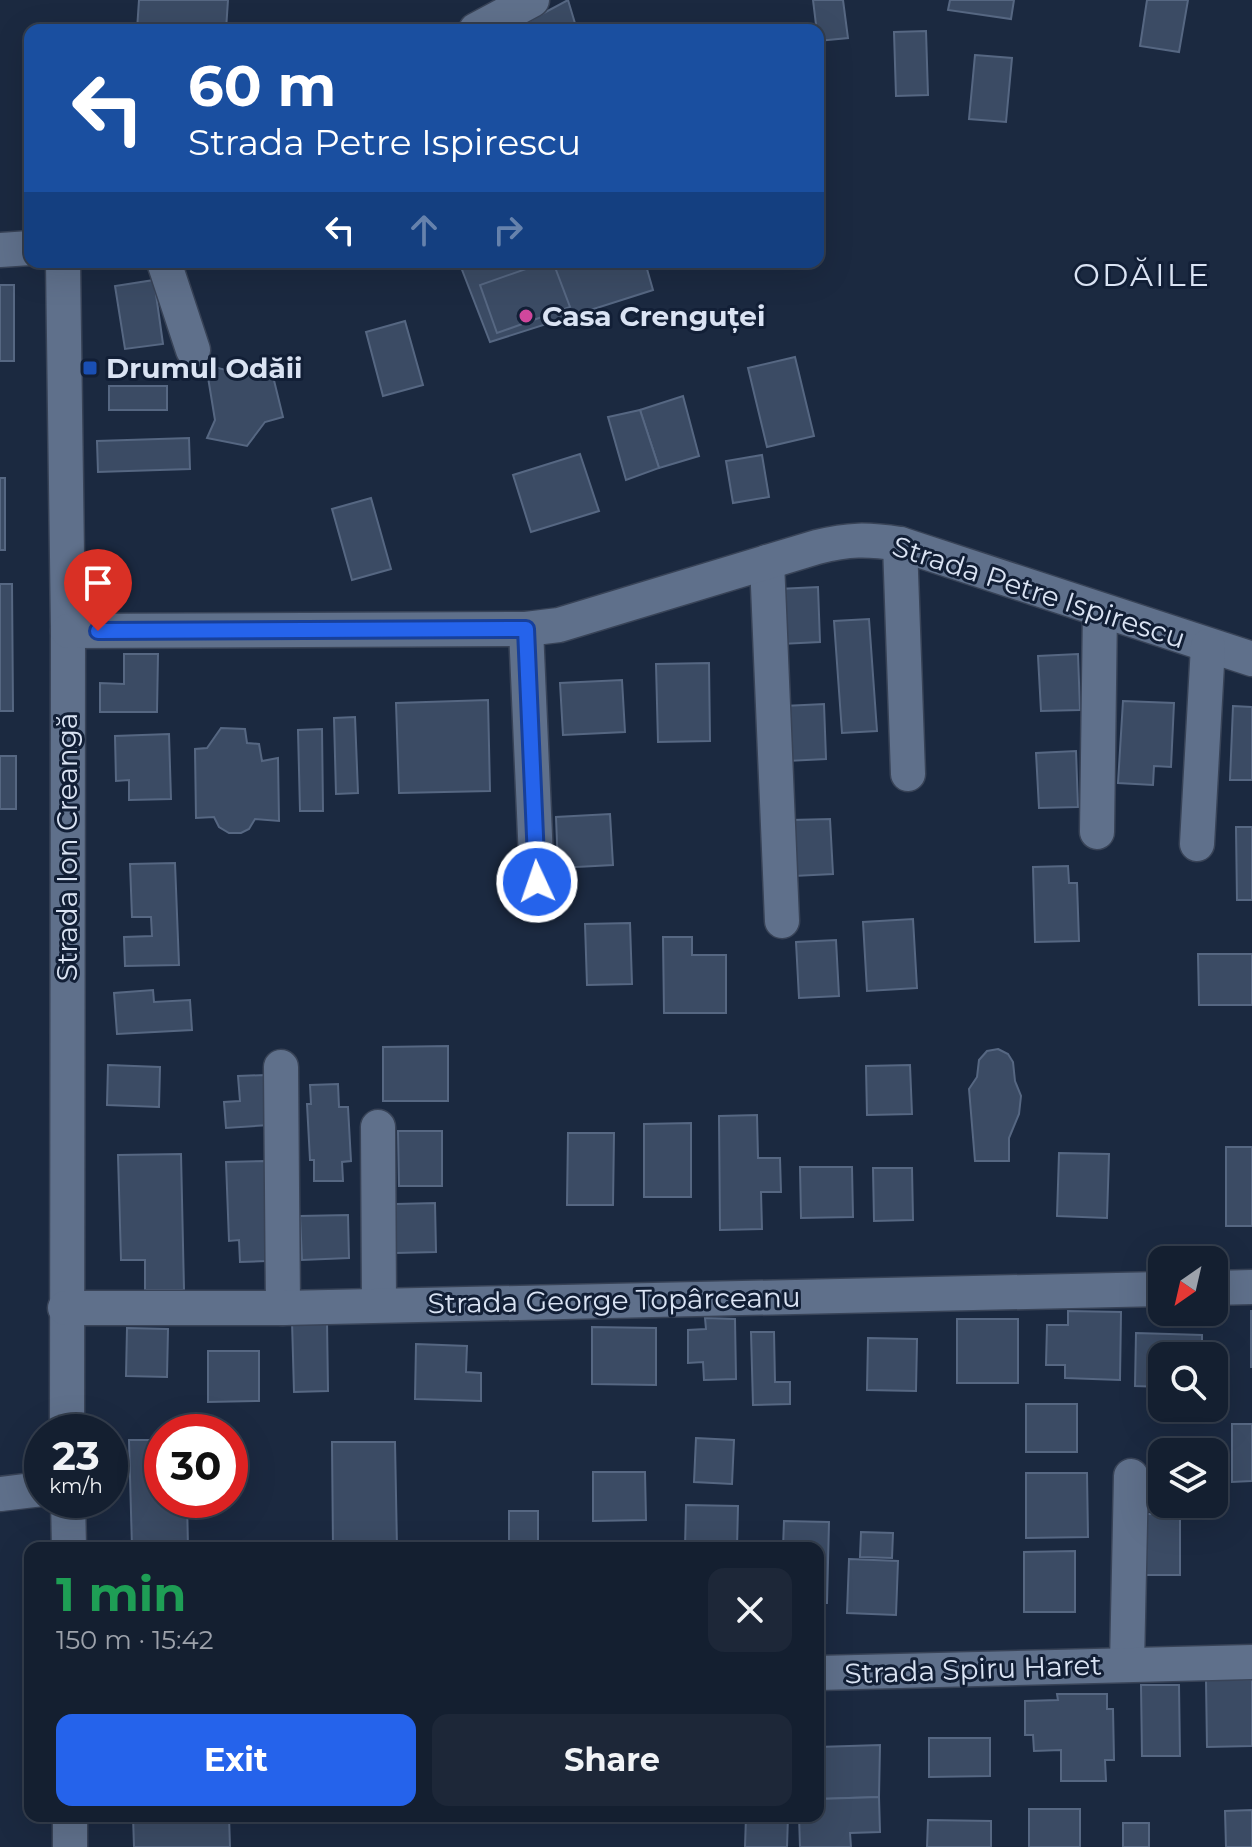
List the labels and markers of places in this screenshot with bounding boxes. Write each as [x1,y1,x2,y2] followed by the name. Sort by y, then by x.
[542,299,765,333] place label: Casa Crenguței
[517,307,535,325] marker: Casa Crenguței
[106,351,303,385] place label: Drumul Odăii
[81,359,99,377] marker: Drumul Odăii
[64,549,132,631] pin

